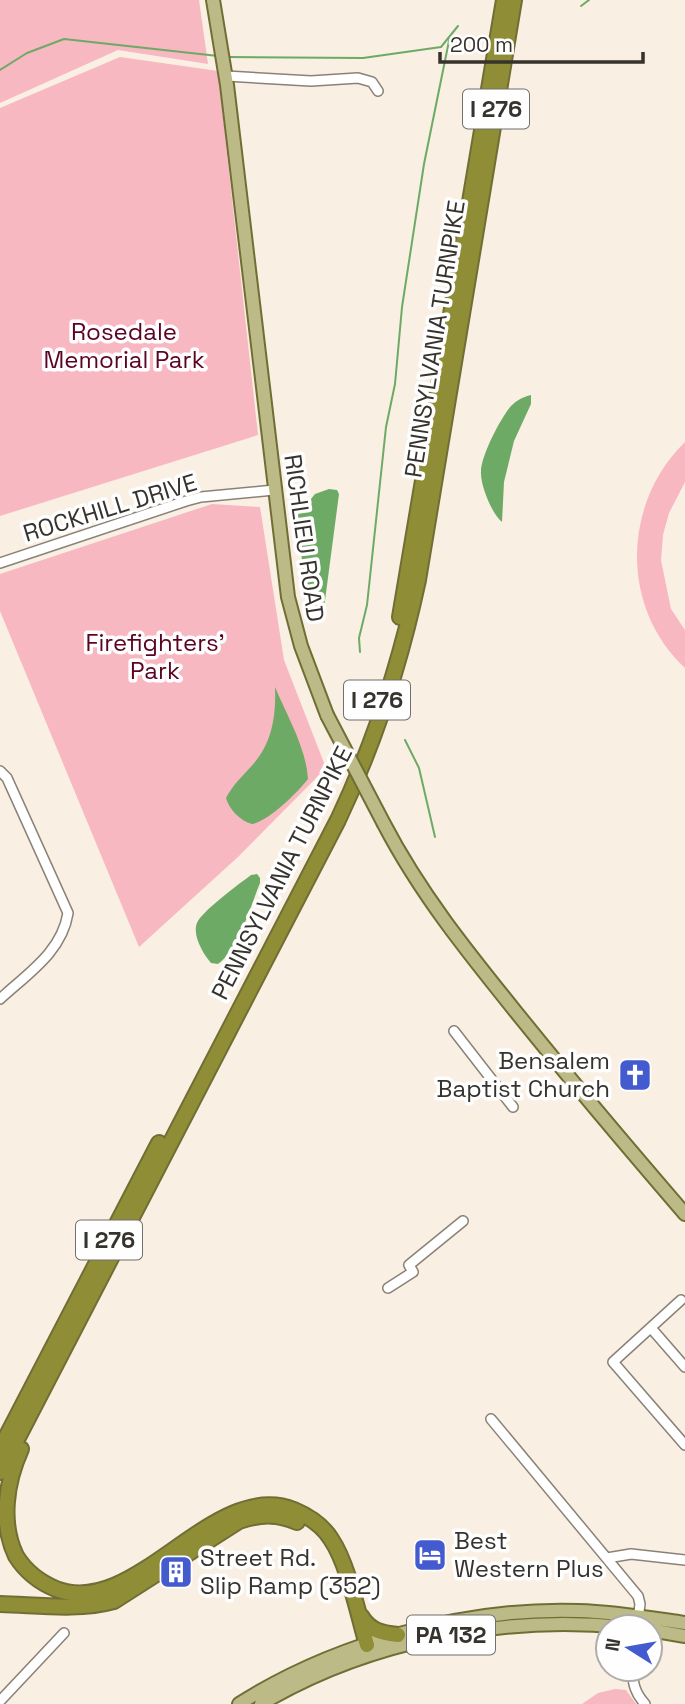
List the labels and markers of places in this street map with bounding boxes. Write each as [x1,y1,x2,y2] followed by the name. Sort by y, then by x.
[437,1045,610,1104] place label: Bensalem Baptist Church
[616,1056,654,1094] church icon: Bensalem Baptist Church
[454,1525,604,1584] place label: Best Western Plus
[411,1536,449,1574] hotel icon: Best Western Plus
[200,1542,381,1601] place label: Street Rd. Slip Ramp (352)
[157,1553,195,1591] building icon: Street Rd. Slip Ramp (352)

